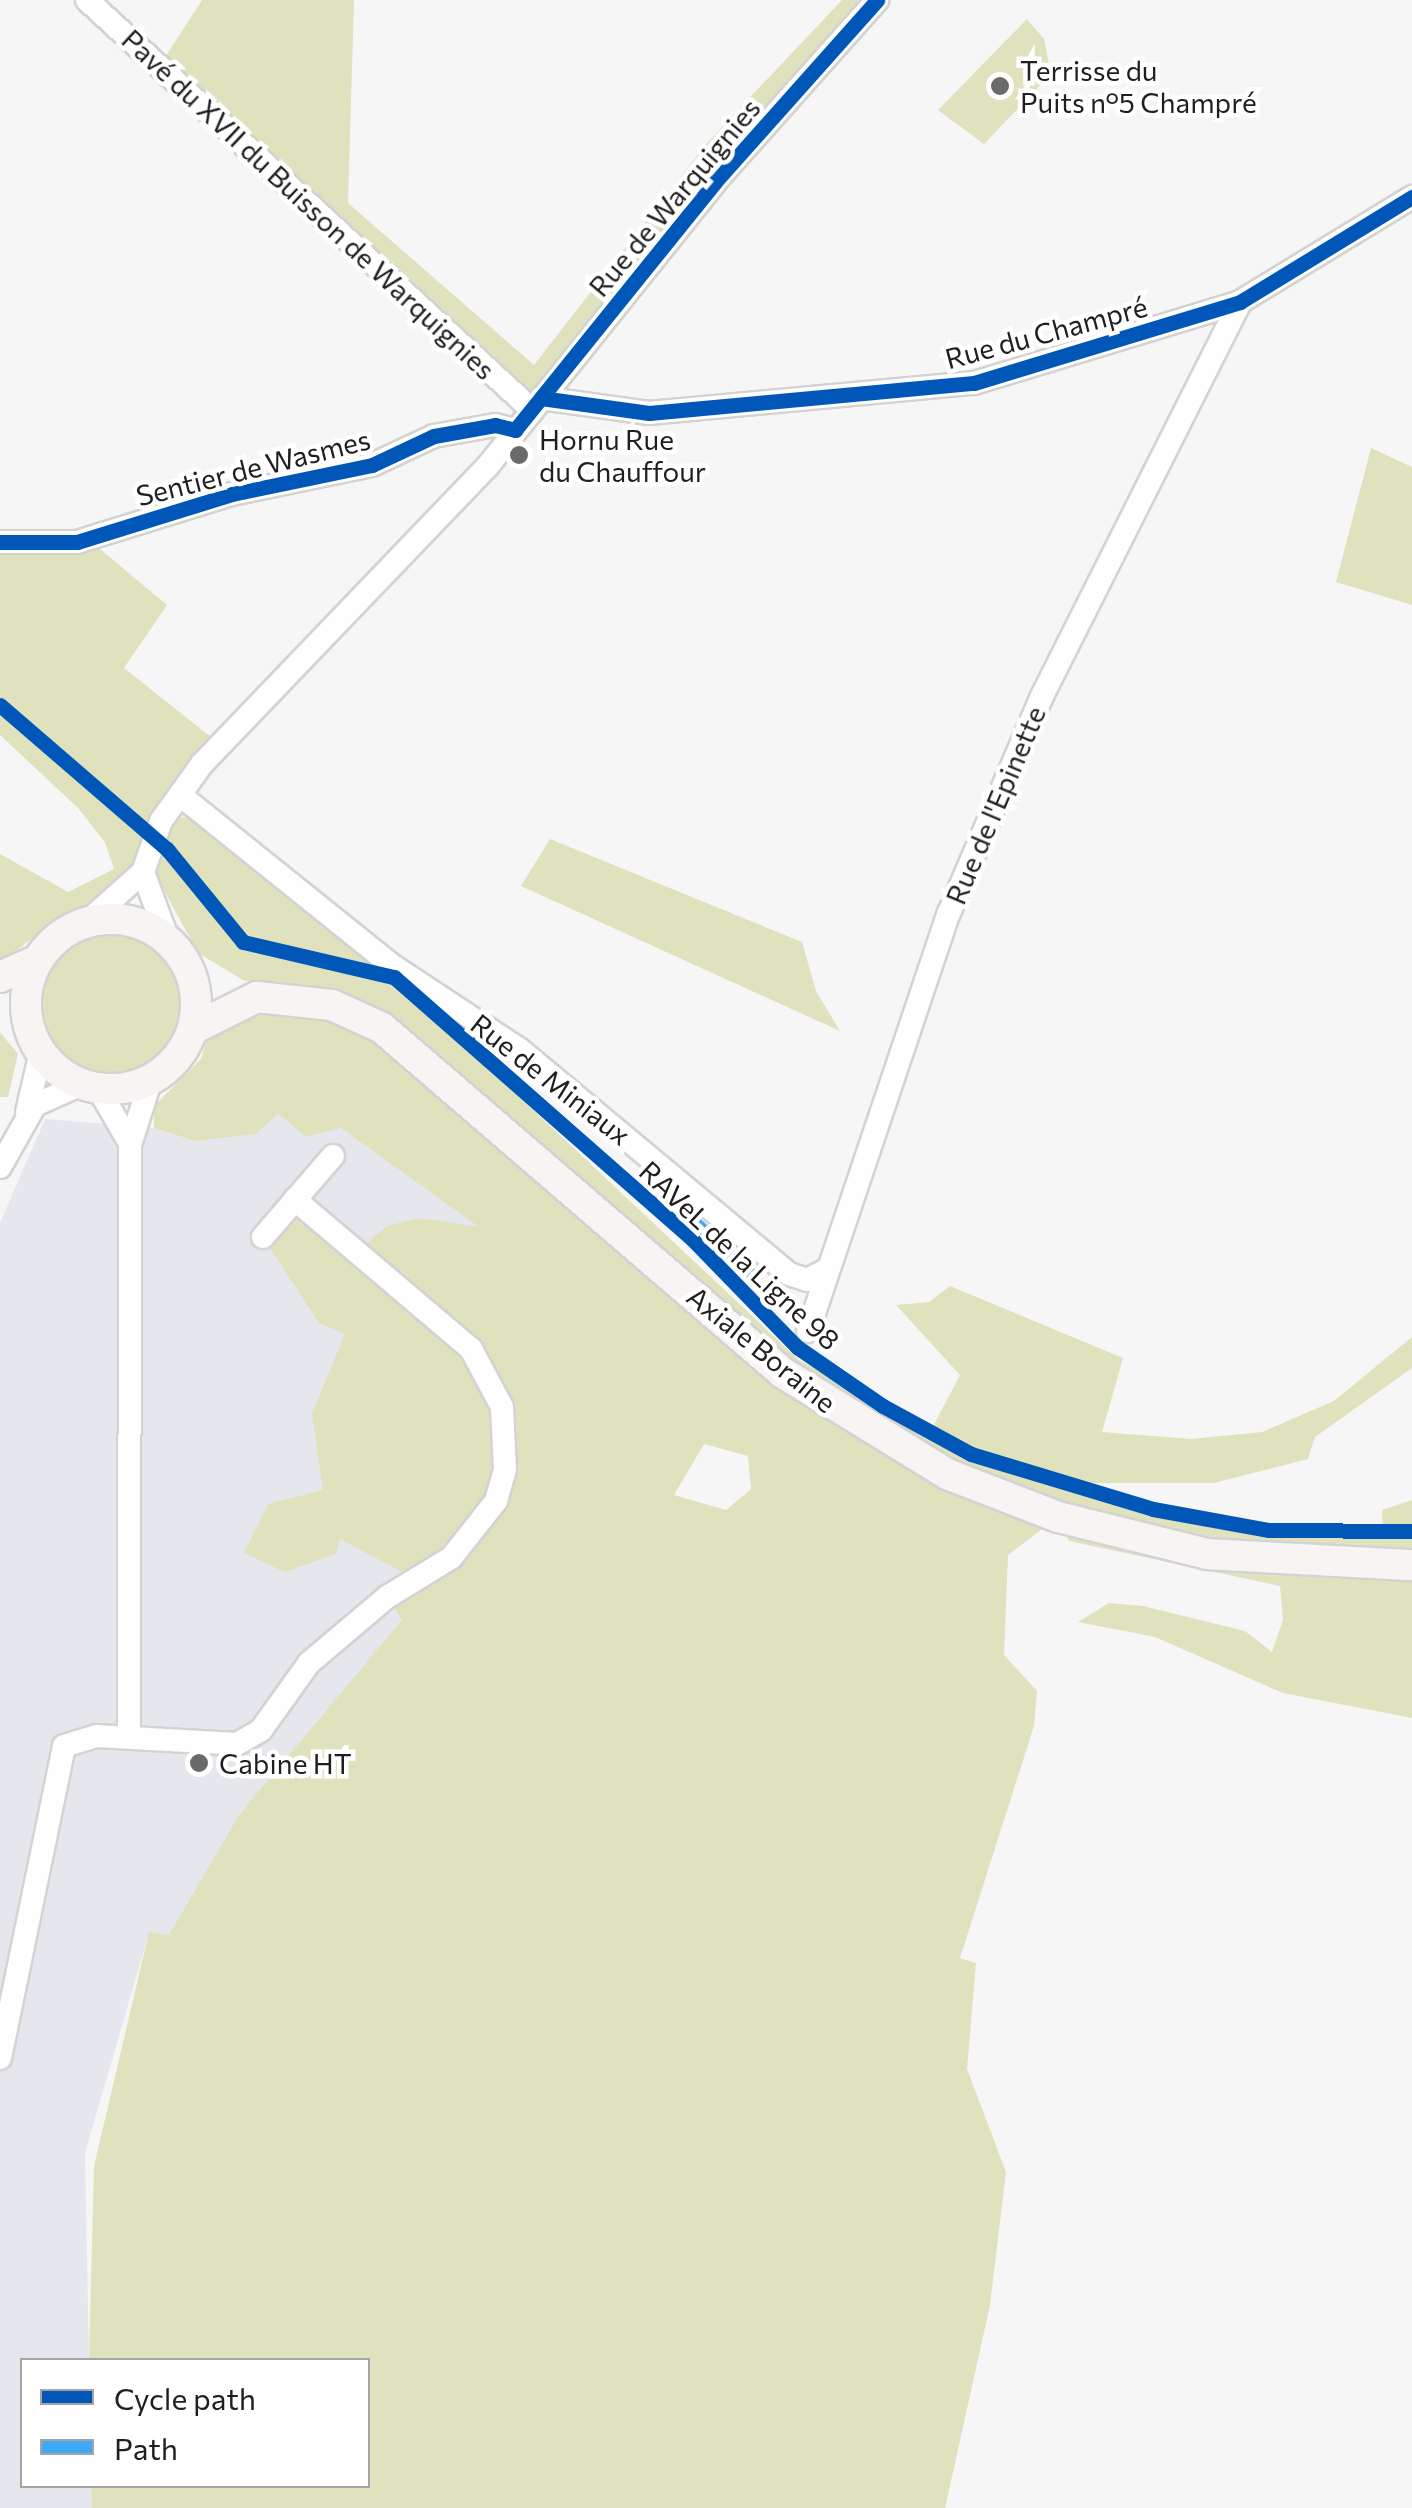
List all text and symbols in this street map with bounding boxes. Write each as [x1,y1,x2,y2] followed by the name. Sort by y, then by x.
[116,22,502,386] street label: Pavé du XVII du Buisson de Warquignies
[1020,53,1257,119] place label: Terrisse du Puits n°5 Champré
[989,75,1011,97] marker: Terrisse du Puits n°5 Champré
[581,91,767,303] street label: Rue de Warquignies
[941,289,1151,375] street label: Rue du Champré
[133,422,373,512] street label: Sentier de Wasmes
[539,422,706,488] place label: Hornu Rue du Chauffour
[508,444,530,466] marker: Hornu Rue du Chauffour
[938,701,1052,909] street label: Rue de l'Epinette
[465,1006,637,1152] street label: Rue de Miniaux
[633,1154,847,1356] street label: RAVeL de la Ligne 98
[681,1279,843,1419] street label: Axiale Boraine
[219,1746,352,1780] place label: Cabine HT
[188,1752,210,1774] marker: Cabine HT
[20,2358,370,2488] legend
[114,2379,256,2416] text: Cycle path
[114,2429,178,2466] text: Path

